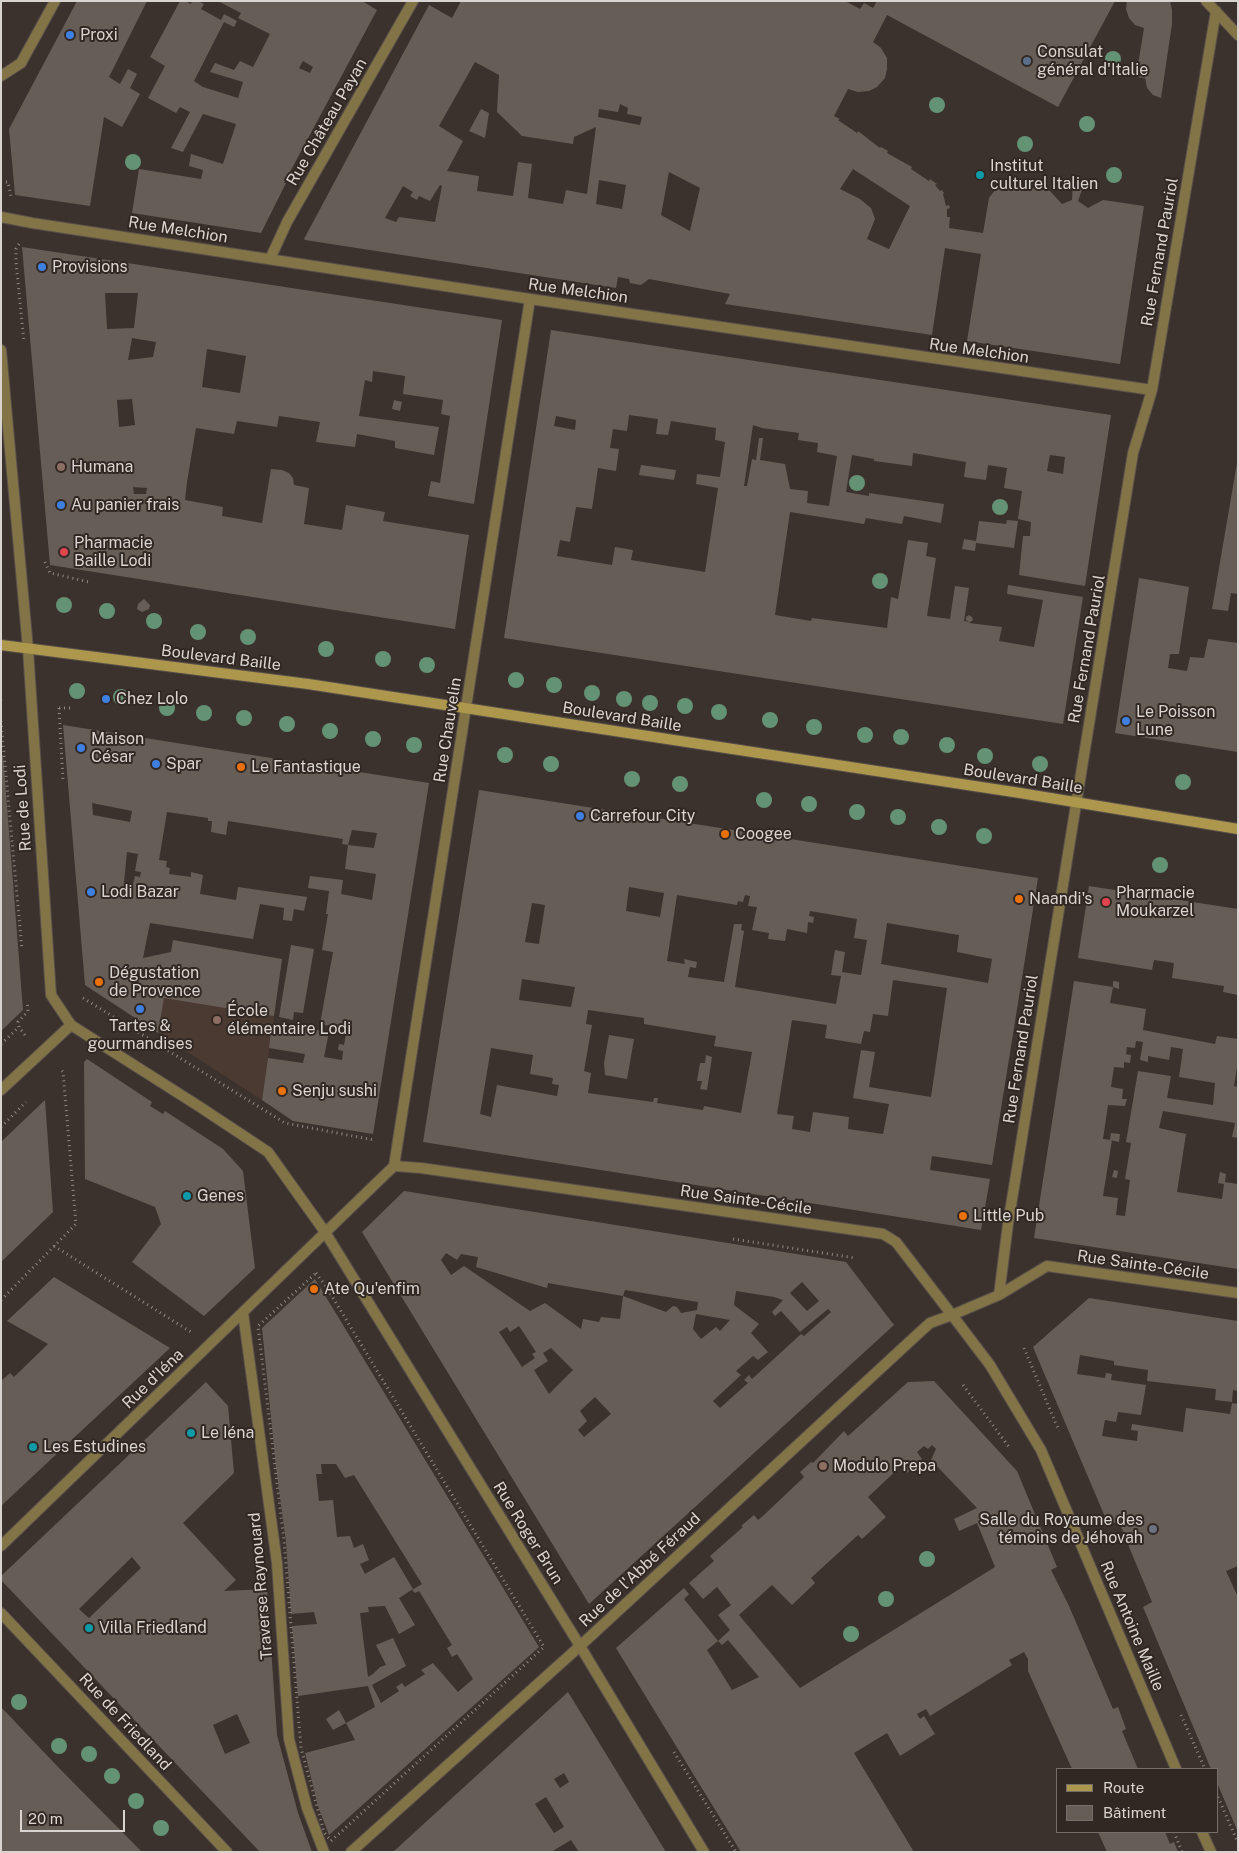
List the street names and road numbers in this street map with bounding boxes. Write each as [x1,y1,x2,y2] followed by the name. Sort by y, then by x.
[283,55,371,189] street label: Rue Château Payan
[1137,176,1183,328] street label: Rue Fernand Pauriol
[127,213,229,247] street label: Rue Melchion
[527,274,629,308] street label: Rue Melchion
[928,334,1030,368] street label: Rue Melchion
[1064,573,1110,725] street label: Rue Fernand Pauriol
[160,641,282,675] street label: Boulevard Baille
[430,676,466,784] street label: Rue Chauvelin
[561,698,683,736] street label: Boulevard Baille
[962,760,1084,798] street label: Boulevard Baille
[10,764,36,852] street label: Rue de Lodi
[1000,973,1042,1125] street label: Rue Fernand Pauriol
[679,1181,813,1219] street label: Rue Sainte-Cécile
[1076,1246,1210,1284] street label: Rue Sainte-Cécile
[118,1345,188,1413] street label: Rue d'Iéna
[489,1478,567,1588] street label: Rue Roger Brun
[575,1509,705,1631] street label: Rue de l'Abbé Féraud
[245,1512,277,1660] street label: Traverse Raynouard
[1096,1558,1168,1694] street label: Rue Antoine Maille
[75,1669,175,1775] street label: Rue de Friedland

